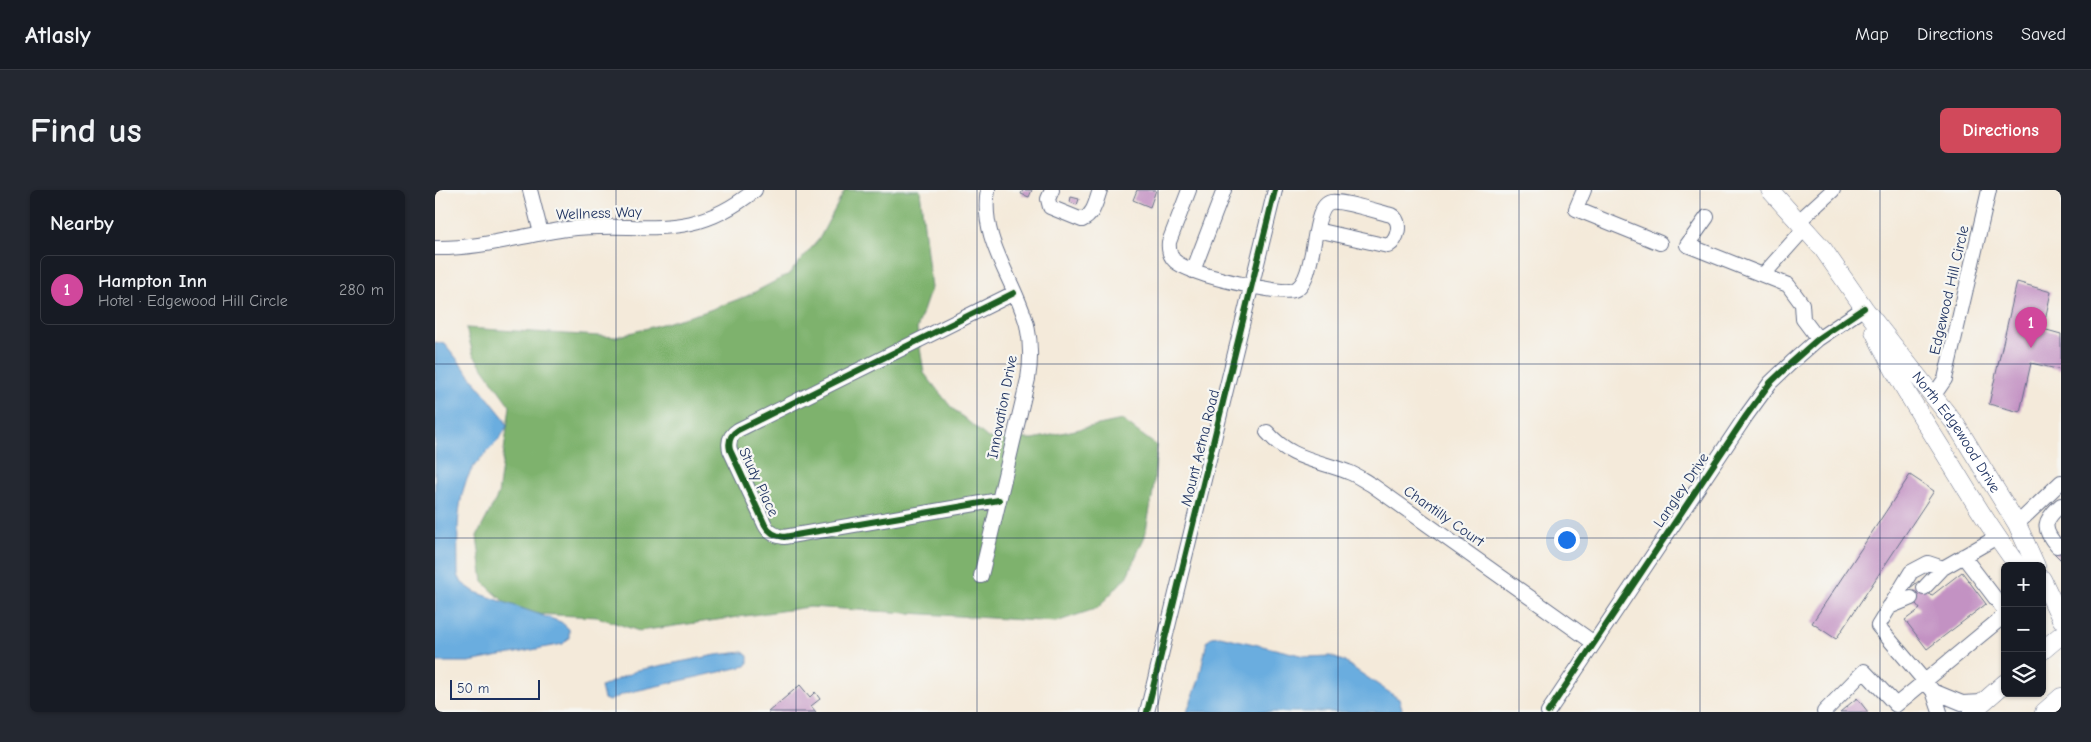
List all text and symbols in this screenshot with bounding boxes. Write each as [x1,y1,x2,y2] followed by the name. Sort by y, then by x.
[25,21,91,49] text: Atlasly
[1855,24,1889,45] text: Map
[1917,24,1993,45] text: Directions
[2021,24,2066,45] text: Saved
[1940,108,2061,153] button: Directions
[30,110,142,151] text: Find us
[556,202,642,223] street label: Wellness Way
[50,211,114,235] text: Nearby
[1925,223,1973,356] street label: Edgewood Hill Circle
[98,270,207,292] text: Hampton Inn
[64,281,70,299] text: 1
[339,281,384,299] text: 280 m
[98,292,288,310] text: Hotel · Edgewood Hill Circle
[2015,307,2047,348] pin: 1
[983,353,1021,460] street label: Innovation Drive
[1908,368,2005,496] street label: North Edgewood Drive
[1177,388,1223,508] street label: Mount Aetna Road
[735,445,783,520] street label: Study Place
[1649,449,1713,531] street label: Langley Drive
[1400,482,1488,551] street label: Chantilly Court
[1554,527,1580,553] your location
[2001,562,2046,697] map controls
[2001,562,2046,607] button: +
[2001,607,2046,652] button: −
[2001,652,2046,697] button: layers
[450,677,540,700] scale bar
[457,680,489,697] text: 50 m

